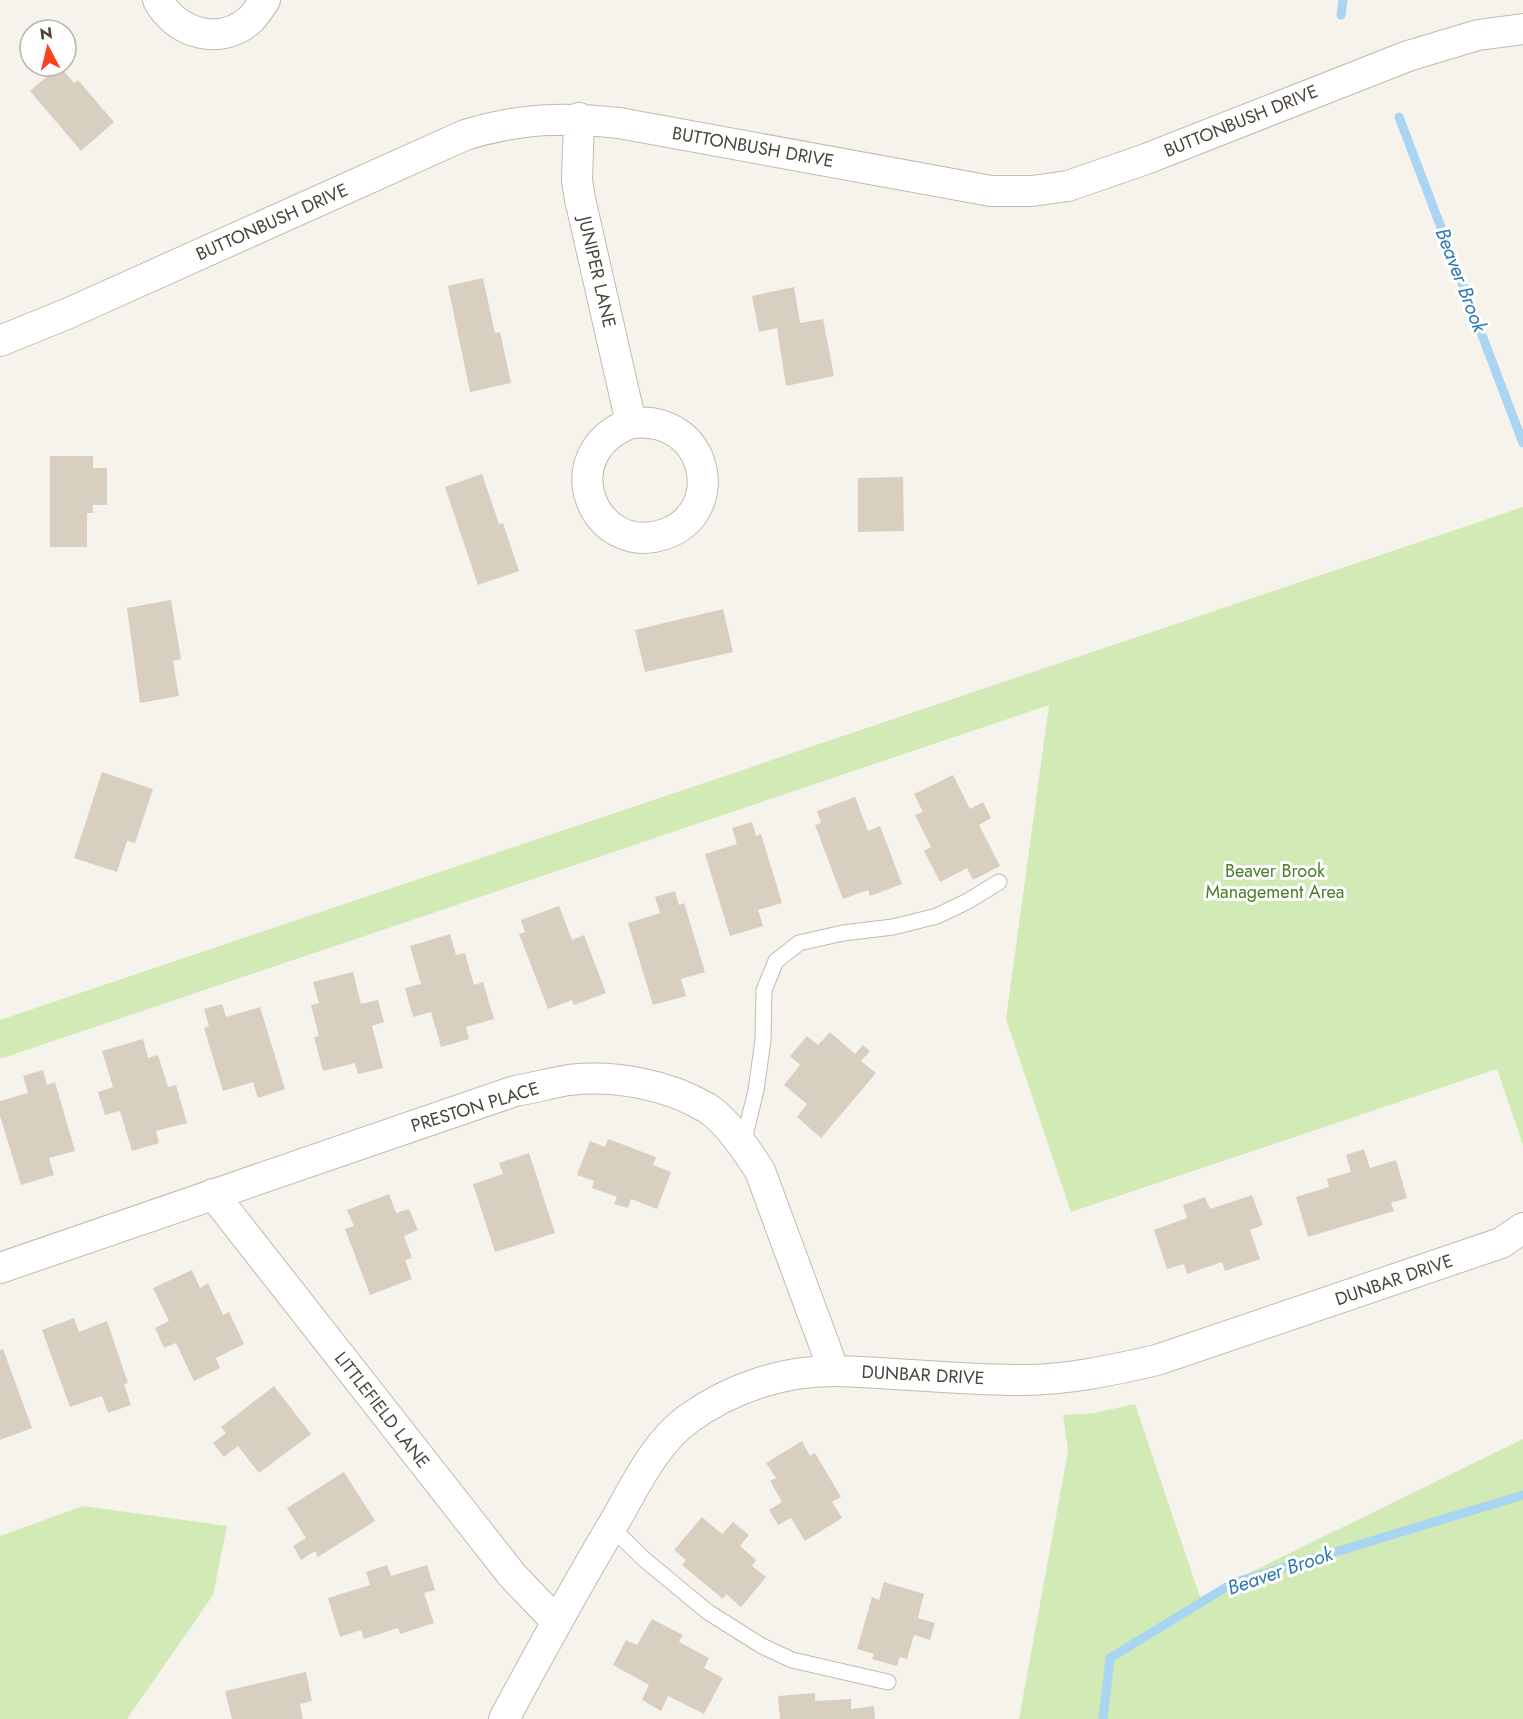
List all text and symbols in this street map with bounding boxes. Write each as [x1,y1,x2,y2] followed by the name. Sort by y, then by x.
[18,18,78,78] north arrow
[39,21,54,46] text: N
[1160,78,1322,164] street label: BUTTONBUSH DRIVE
[670,120,836,174] street label: BUTTONBUSH DRIVE
[192,177,352,267] street label: BUTTONBUSH DRIVE
[571,212,622,330] street label: JUNIPER LANE
[1428,224,1495,338] water label: Beaver Brook
[1205,858,1345,905] park label: Beaver Brook Management Area
[408,1075,542,1139] street label: PRESTON PLACE
[1332,1248,1456,1312] street label: DUNBAR DRIVE
[328,1346,436,1474] street label: LITTLEFIELD LANE
[861,1359,985,1391] street label: DUNBAR DRIVE
[1223,1539,1338,1603] water label: Beaver Brook

